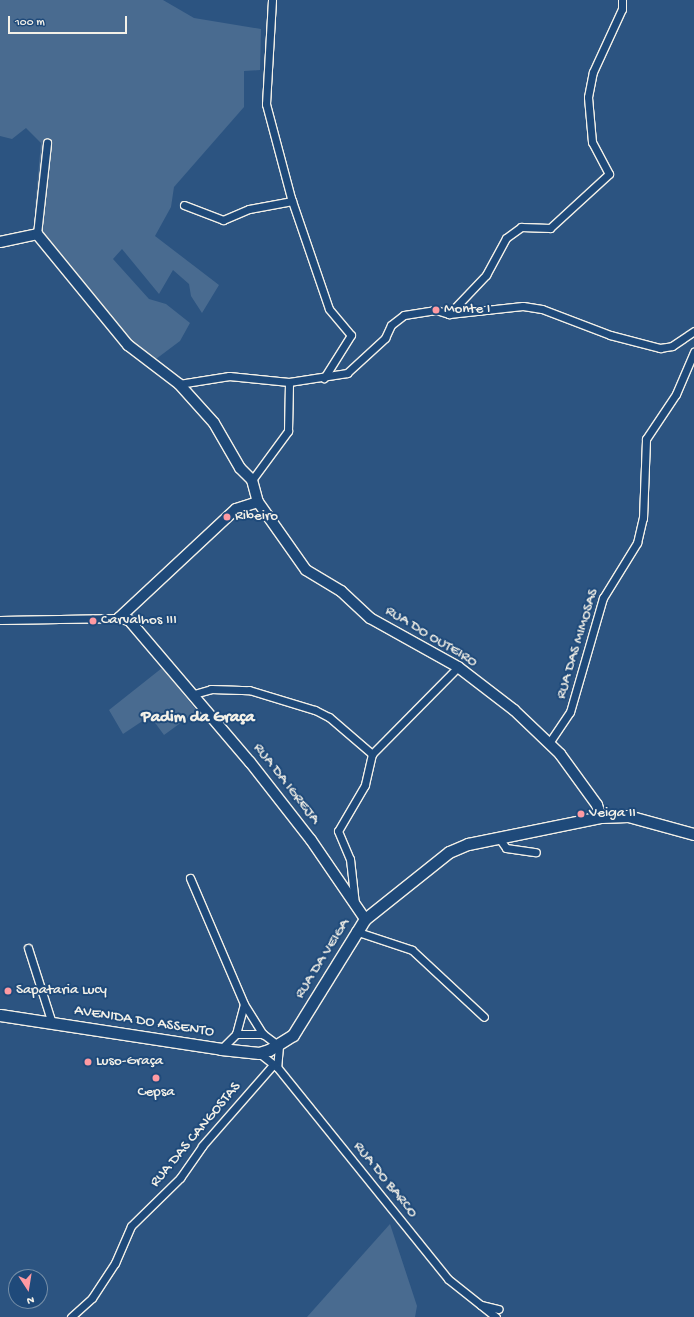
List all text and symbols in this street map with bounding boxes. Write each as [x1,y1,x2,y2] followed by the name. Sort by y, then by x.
[10,8,129,34] scale bar
[15,16,45,30] text: 100 m
[444,301,490,319] place label: Monte I
[431,305,441,315] marker: Monte I
[235,508,278,526] place label: Ribeiro
[222,512,232,522] marker: Ribeiro
[553,587,603,701] street label: RUA DAS MIMOSAS
[382,602,480,672] street label: RUA DO OUTEIRO
[101,612,177,630] place label: Carvalhos III
[88,616,98,626] marker: Carvalhos III
[141,709,255,729] district label: Padim da Graça
[249,740,323,828] street label: RUA DA IGREJA
[589,805,636,823] place label: Veiga II
[576,809,586,819] marker: Veiga II
[291,916,355,1002] street label: RUA DA VEIGA
[16,982,107,1000] place label: Sapataria Lucy
[3,986,13,996] marker: Sapataria Lucy
[73,1002,215,1042] street label: AVENIDA DO ASSENTO
[96,1053,163,1071] place label: Luso-Graça
[83,1057,93,1067] marker: Luso-Graça
[151,1073,161,1083] marker: Cepsa
[147,1079,245,1191] street label: RUA DAS CANGOSTAS
[137,1084,175,1102] place label: Cepsa
[349,1138,421,1222] street label: RUA DO BARCO
[8,1269,48,1309] north arrow
[26,1293,35,1306] text: N

